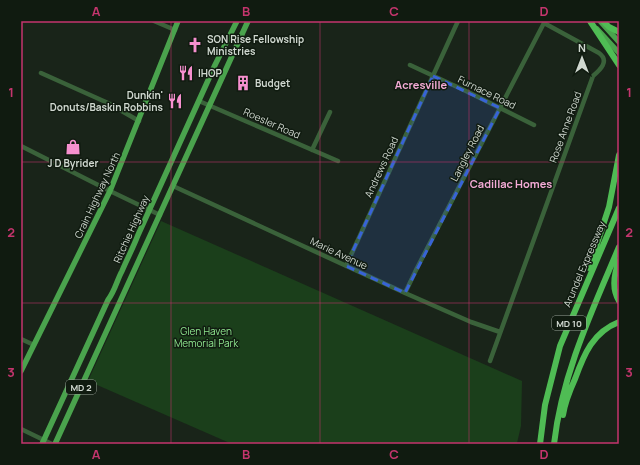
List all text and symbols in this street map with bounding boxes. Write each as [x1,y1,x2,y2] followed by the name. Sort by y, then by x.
[92,2,101,20] text: A
[242,2,250,20] text: B
[389,2,399,20] text: C
[539,2,549,20] text: D
[207,32,304,58] place label: SON Rise Fellowship Ministries
[186,36,204,54] church icon: SON Rise Fellowship Ministries
[562,38,602,78] north arrow
[578,40,586,55] text: N
[177,64,195,82] restaurant icon: IHOP
[198,66,223,80] place label: IHOP
[456,72,518,112] street label: Furnace Road
[234,74,252,92] building icon: Budget
[255,76,290,90] place label: Budget
[395,77,448,92] district label: Acresville
[8,83,14,101] text: 1
[626,83,632,101] text: 1
[50,88,164,114] place label: Dunkin' Donuts/Baskin Robbins
[546,89,584,165] street label: Rose Anne Road
[166,92,184,110] restaurant icon: Dunkin' Donuts/Baskin Robbins
[241,104,303,142] street label: Roesler Road
[447,122,487,184] street label: Langley Road
[361,134,401,200] street label: Andrews Road
[64,138,82,156] shop icon: J D Byrider
[71,150,123,240] street label: Crain Highway North
[48,156,98,170] place label: J D Byrider
[470,176,552,191] district label: Cadillac Homes
[110,192,153,265] street label: Ritchie Highway
[560,218,609,309] street label: Arundel Expressway
[7,223,15,241] text: 2
[625,223,633,241] text: 2
[308,234,370,273] street label: Marie Avenue
[552,316,586,330] road number: MD 10
[174,324,239,350] park label: Glen Haven Memorial Park
[7,363,15,381] text: 3
[625,363,633,381] text: 3
[66,380,96,394] road number: MD 2
[92,445,101,463] text: A
[242,445,250,463] text: B
[389,445,399,463] text: C
[539,445,549,463] text: D

